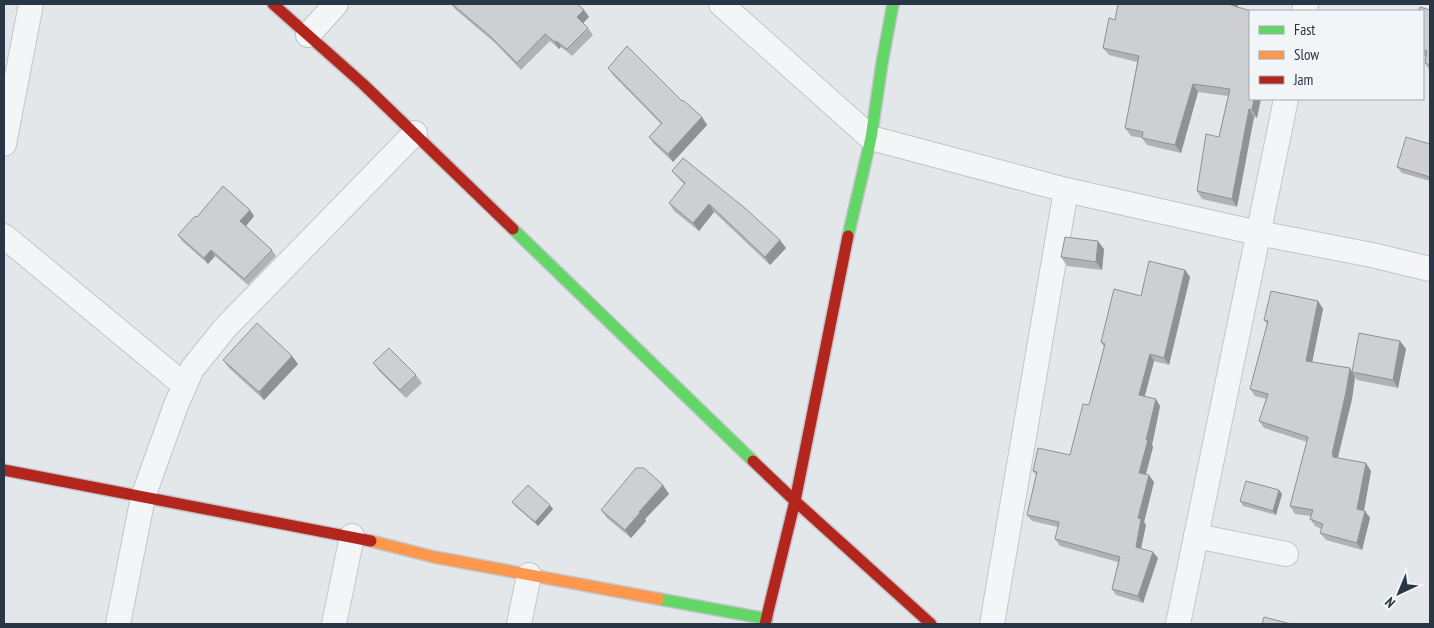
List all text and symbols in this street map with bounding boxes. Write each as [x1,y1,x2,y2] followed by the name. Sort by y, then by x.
[1249,10,1424,100] legend
[1294,20,1315,39] text: Fast
[1294,45,1319,64] text: Slow
[1293,70,1313,89] text: Jam
[1374,568,1424,618] north arrow
[1381,593,1399,611] text: N

